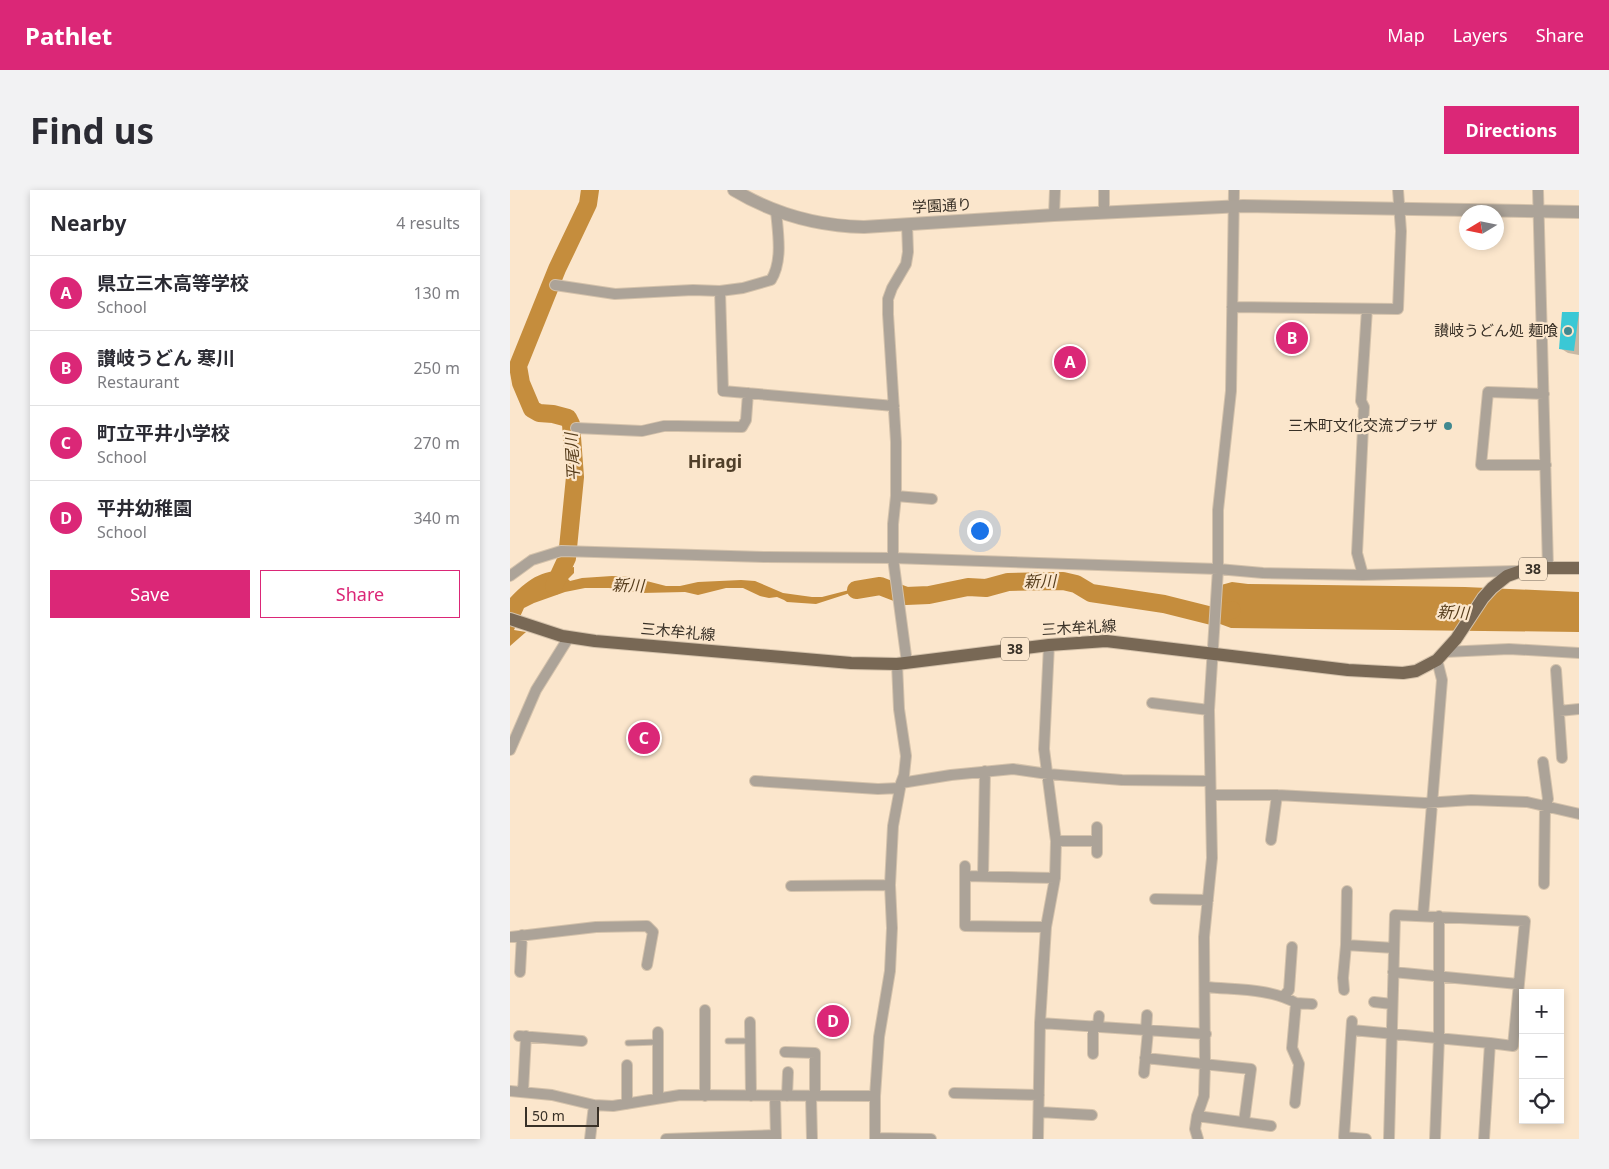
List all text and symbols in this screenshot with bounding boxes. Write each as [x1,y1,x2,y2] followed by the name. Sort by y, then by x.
[25,19,112,52] text: Pathlet
[1387,23,1425,47] text: Map
[1453,23,1508,47] text: Layers
[1536,23,1584,47] text: Share
[1444,106,1579,154] button: Directions
[30,107,154,154] text: Find us
[911,193,972,217] street label: 学園通り
[1459,205,1504,250] north arrow
[50,209,126,237] text: Nearby
[396,212,460,234] text: 4 results
[97,270,249,296] text: 県立三木高等学校
[60,282,72,304] text: A
[413,282,460,304] text: 130 m
[97,296,147,318] text: School
[1276,319,1308,357] pin: B
[1434,320,1558,340] place label: 讃岐うどん処 麺喰
[1562,325,1574,337] marker: 讃岐うどん処 麺喰
[1054,343,1086,381] pin: A
[97,345,235,371] text: 讃岐うどん 寒川
[61,357,71,379] text: B
[413,357,460,379] text: 250 m
[97,371,179,393] text: Restaurant
[1288,415,1438,435] place label: 三木町文化交流プラザ
[97,420,230,446] text: 町立平井小学校
[1442,420,1454,432] marker: 三木町文化交流プラザ
[560,430,584,482] water label: 平尾川
[61,432,71,454] text: C
[413,432,460,454] text: 270 m
[97,446,147,468] text: School
[688,449,742,473] district label: Hiragi
[97,495,192,521] text: 平井幼稚園
[60,507,72,529] text: D
[413,507,460,529] text: 340 m
[967,518,993,544] your location
[97,521,147,543] text: School
[1519,558,1547,580] road number: 38
[50,570,250,618] button: Save
[260,570,460,618] button: Share
[1024,570,1058,592] water label: 新川
[612,573,646,597] water label: 新川
[1436,600,1472,624] water label: 新川
[1041,615,1117,639] street label: 三木牟礼線
[640,618,716,644] street label: 三木牟礼線
[1001,638,1029,660] road number: 38
[628,719,660,757] pin: C
[1519,989,1564,1124] map controls
[1519,989,1564,1034] button: +
[817,1002,849,1040] pin: D
[1519,1034,1564,1079] button: −
[1519,1079,1564,1124] button: locate
[525,1104,599,1127] scale bar
[532,1106,565,1125] text: 50 m

